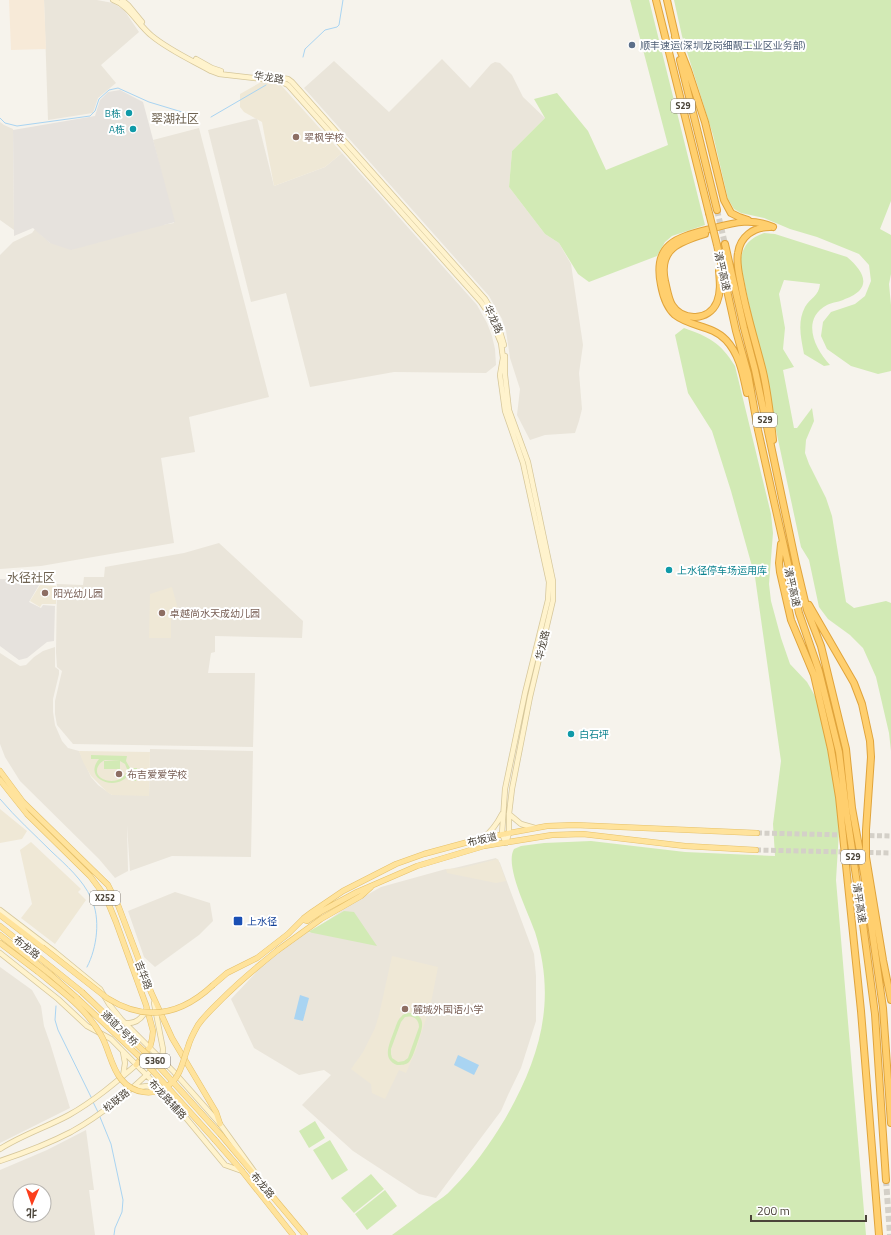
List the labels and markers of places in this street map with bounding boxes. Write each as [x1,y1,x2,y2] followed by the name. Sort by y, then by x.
[640,38,806,53] place label: 顺丰速运(深圳龙岗细靓工业区业务部)
[627,40,637,50] marker: 顺丰速运(深圳龙岗细靓工业区业务部)
[105,106,121,121] place label: B栋
[124,108,134,118] marker: B栋
[109,122,125,137] place label: A栋
[128,124,138,134] marker: A栋
[304,130,344,145] place label: 翠枫学校
[291,132,301,142] marker: 翠枫学校
[677,563,767,578] place label: 上水径停车场运用库
[664,565,674,575] marker: 上水径停车场运用库
[53,586,103,601] place label: 阳光幼儿园
[40,588,50,598] marker: 阳光幼儿园
[170,606,260,621] place label: 卓越尚水天成幼儿园
[157,608,167,618] marker: 卓越尚水天成幼儿园
[579,727,609,742] place label: 白石坪
[566,729,576,739] marker: 白石坪
[127,767,187,782] place label: 布吉爱爱学校
[114,769,124,779] marker: 布吉爱爱学校
[247,914,277,929] place label: 上水径
[232,915,244,927] marker: 上水径
[413,1002,483,1017] place label: 麓城外国语小学
[400,1004,410,1014] marker: 麓城外国语小学

